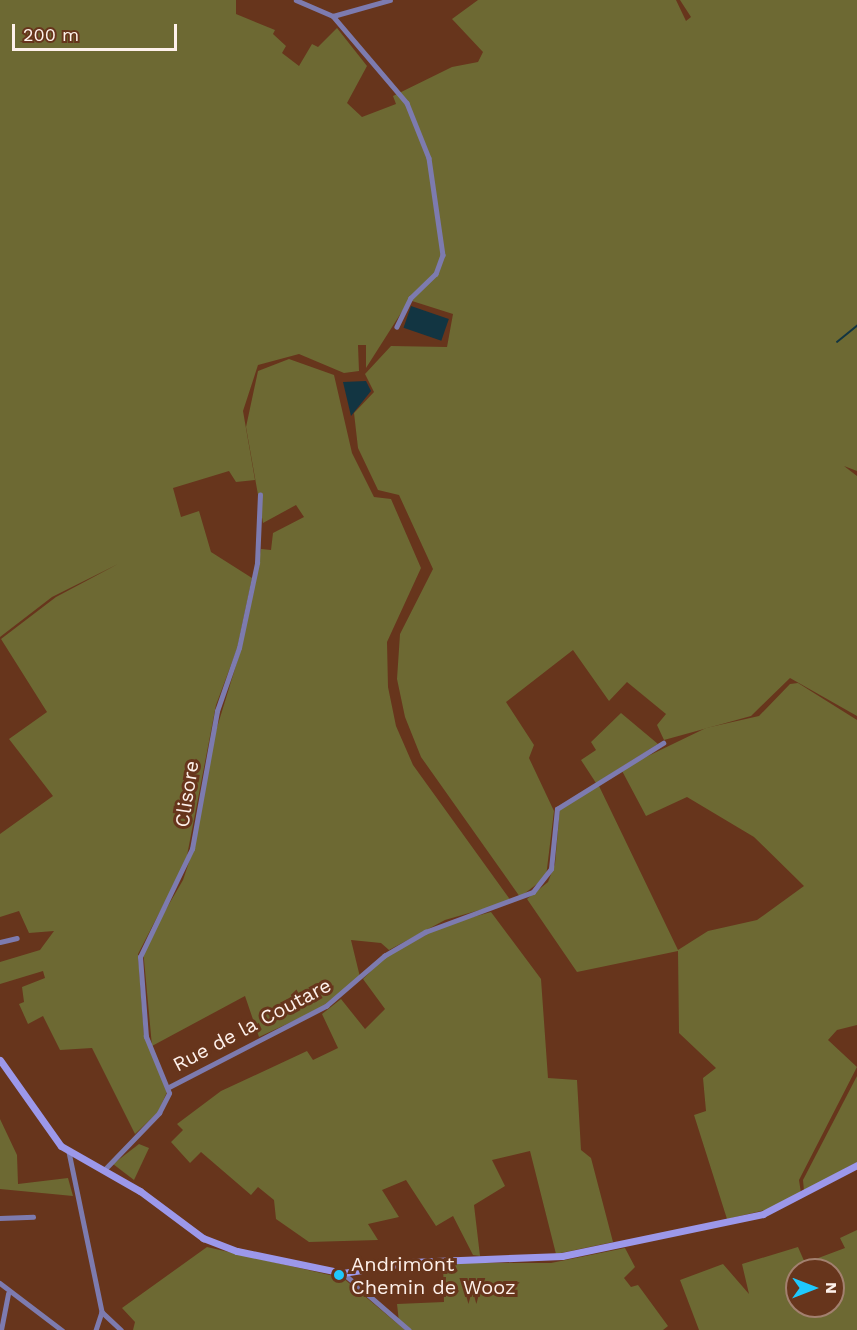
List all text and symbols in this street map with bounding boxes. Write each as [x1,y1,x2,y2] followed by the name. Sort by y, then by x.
[15,12,180,50] scale bar
[23,24,79,45] text: 200 m
[170,759,204,829] street label: Clisore
[169,973,335,1077] street label: Rue de la Coutare
[351,1252,516,1299] place label: Andrimont Chemin de Wooz
[785,1258,845,1318] north arrow
[332,1268,346,1282] marker: Andrimont Chemin de Wooz
[822,1282,841,1294] text: N

